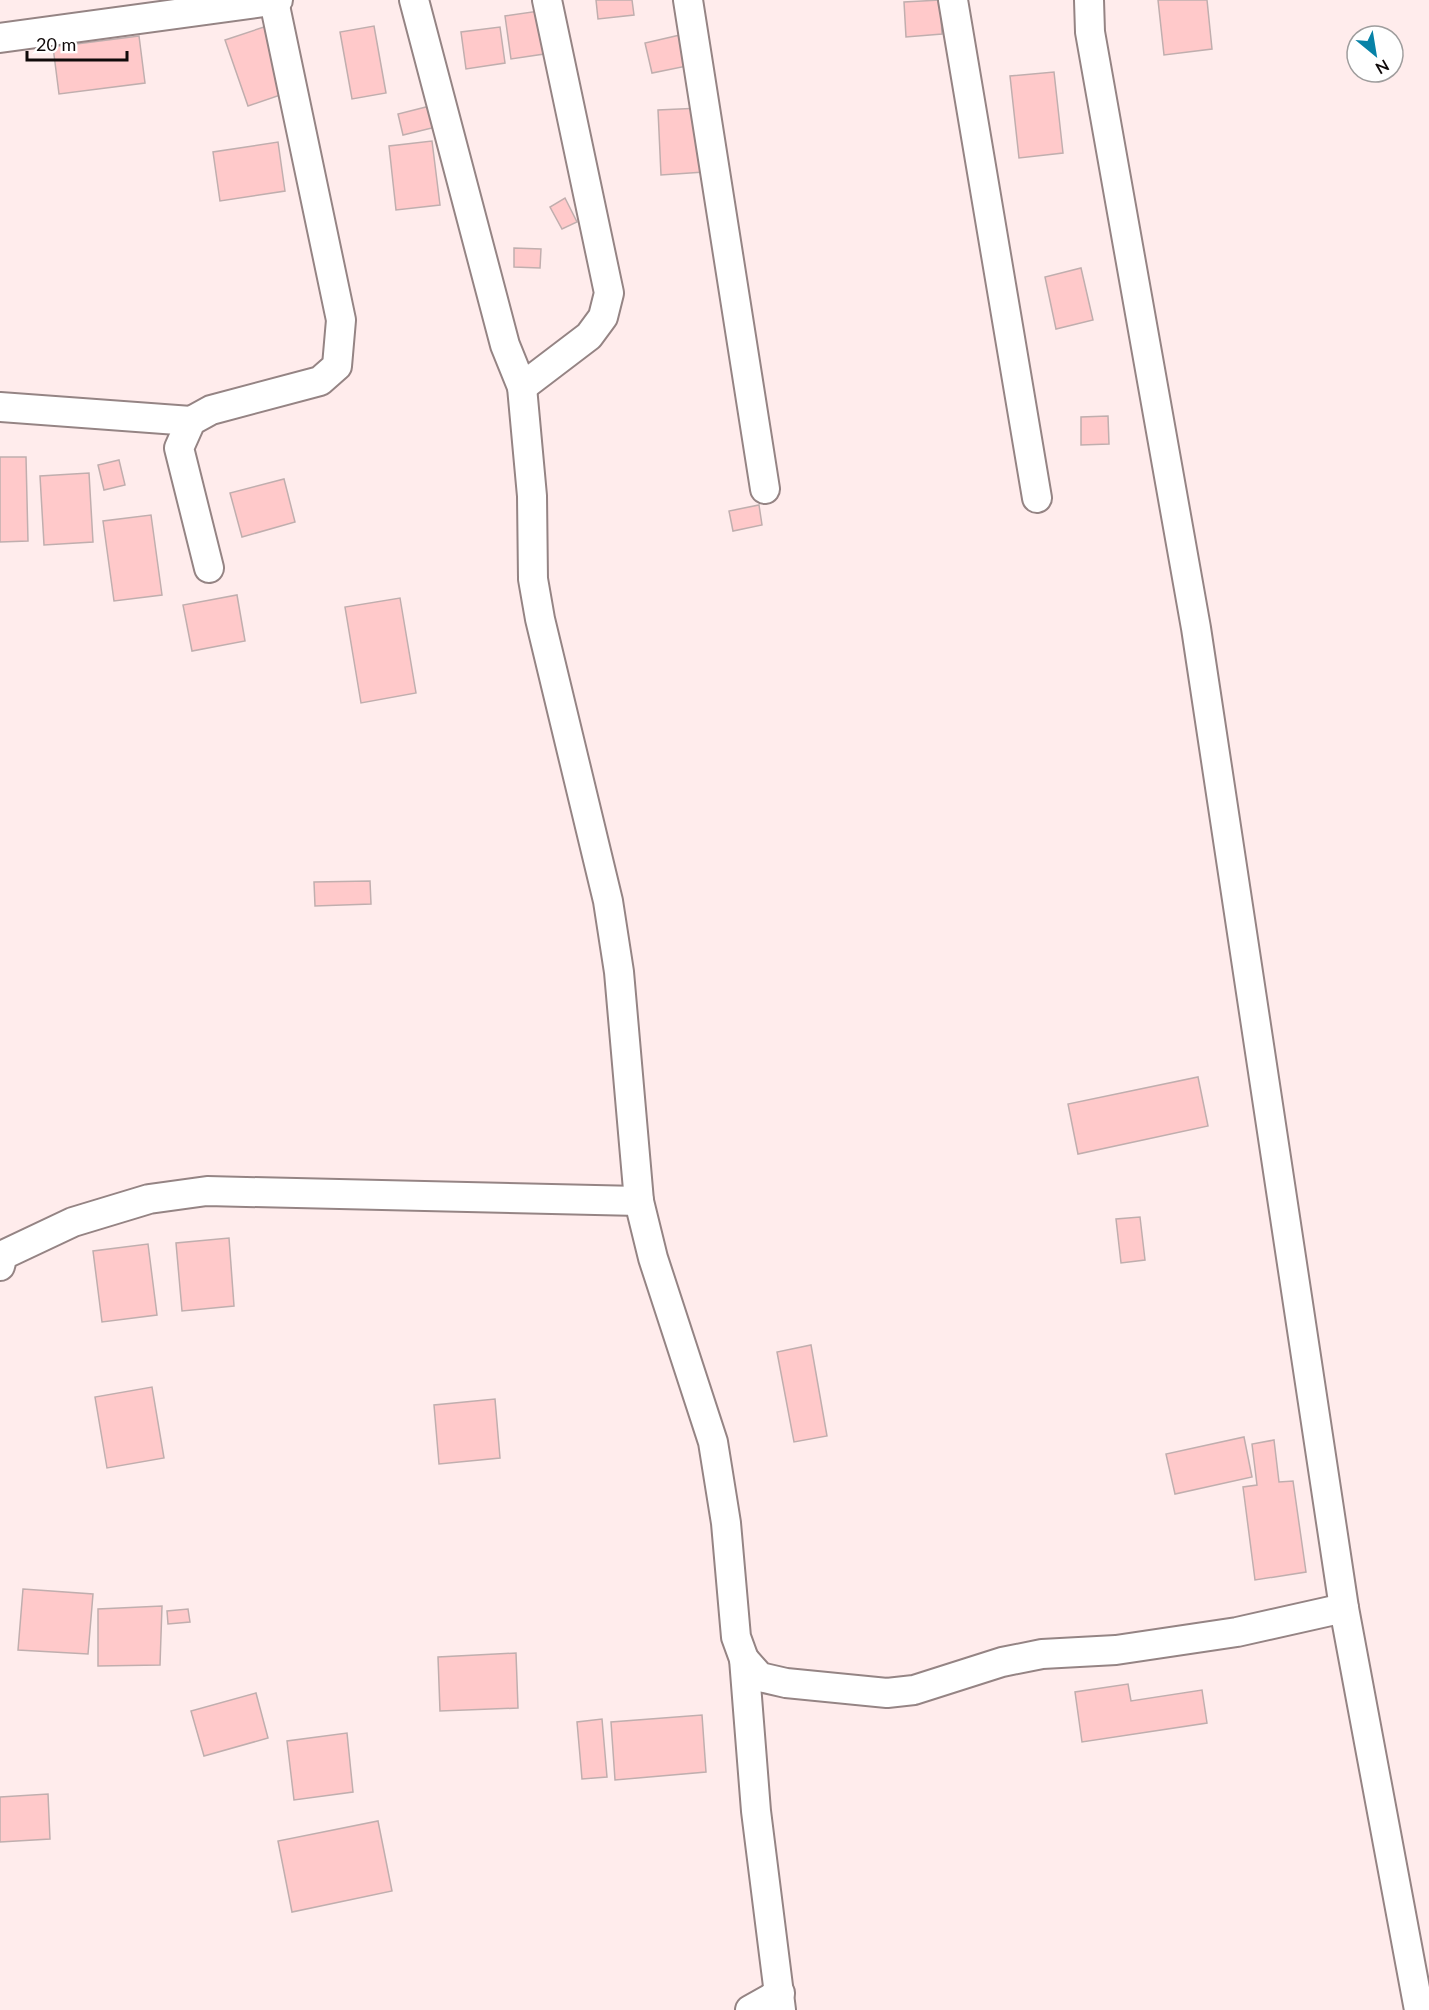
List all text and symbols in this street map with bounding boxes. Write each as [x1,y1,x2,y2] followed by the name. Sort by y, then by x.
[27,24,128,62] scale bar
[1345,24,1405,84] north arrow
[36,33,76,55] text: 20 m
[1373,56,1393,79] text: N

